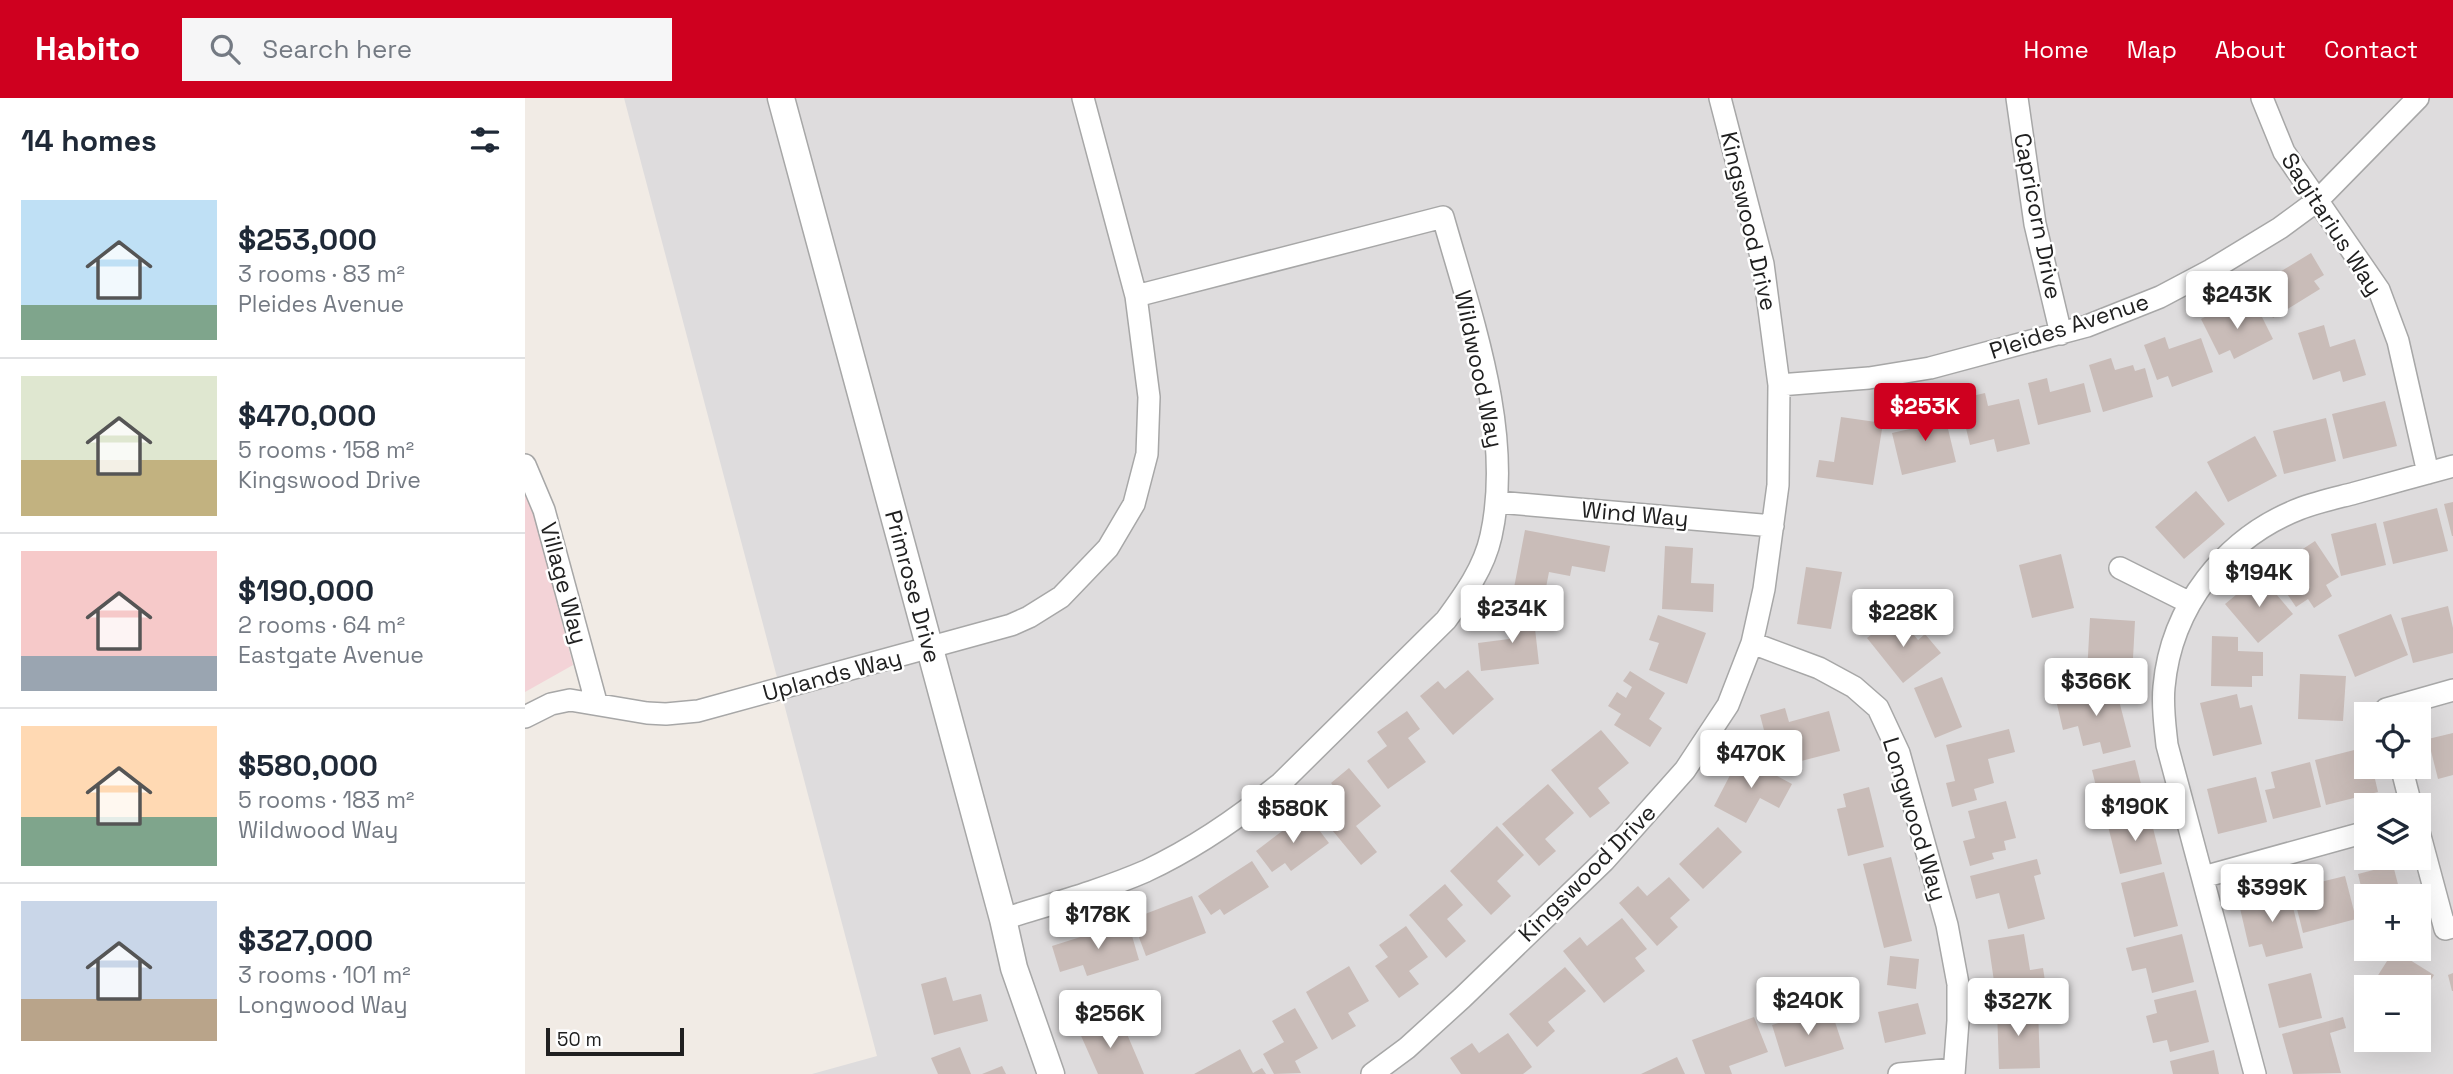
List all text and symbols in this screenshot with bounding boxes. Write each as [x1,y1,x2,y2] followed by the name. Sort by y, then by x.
[182,18,672,81] search box
[35,28,140,70] text: Habito
[206,30,244,68] icon: search
[262,32,412,66] text: Search here
[2023,34,2089,65] text: Home
[2127,34,2177,65] text: Map
[2215,34,2286,65] text: About
[2324,34,2418,65] text: Contact
[21,121,157,160] text: 14 homes
[466,121,504,159] icon: filters
[1714,129,1784,313] street label: Kingswood Drive
[2007,130,2069,302] street label: Capricorn Drive
[2275,147,2389,301] street label: Sagitarius Way
[238,220,377,259] text: $253,000
[77,228,161,312] icon: home
[238,259,405,289] text: 3 rooms · 83 m²
[2188,272,2286,331] pin: $243K
[2202,279,2272,309] text: $243K
[1985,286,2153,366] street label: Pleides Avenue
[1448,287,1510,451] street label: Wildwood Way
[238,289,404,319] text: Pleides Avenue
[1876,384,1974,443] pin: $253K
[1890,391,1960,421] text: $253K
[238,396,376,435] text: $470,000
[77,404,161,488] icon: home
[238,435,414,465] text: 5 rooms · 158 m²
[238,465,421,495] text: Kingswood Drive
[1580,494,1690,534] street label: Wind Way
[878,507,948,666] street label: Primrose Drive
[533,519,595,647] street label: Village Way
[2210,550,2308,609] pin: $194K
[2225,557,2293,587] text: $194K
[238,571,374,610] text: $190,000
[77,579,161,663] icon: home
[1463,586,1561,645] pin: $234K
[1854,589,1952,649] pin: $228K
[1477,593,1547,623] text: $234K
[1868,597,1938,627] text: $228K
[238,610,405,640] text: 2 rooms · 64 m²
[238,640,424,670] text: Eastgate Avenue
[759,642,905,708] street label: Uplands Way
[2047,658,2145,718] pin: $366K
[2061,666,2131,696] text: $366K
[2354,702,2431,1052] map controls
[2354,702,2431,779] button: locate
[1702,730,1800,790] pin: $470K
[1876,734,1954,904] street label: Longwood Way
[1716,738,1786,768] text: $470K
[238,746,378,785] text: $580,000
[77,754,161,838] icon: home
[2086,784,2184,843] pin: $190K
[238,785,414,815] text: 5 rooms · 183 m²
[1244,786,1342,845] pin: $580K
[2101,791,2169,821] text: $190K
[1258,793,1328,823] text: $580K
[2354,793,2431,870] button: layers
[1512,798,1662,948] street label: Kingswood Drive
[238,815,398,845] text: Wildwood Way
[2223,864,2321,924] pin: $399K
[2237,872,2307,902] text: $399K
[2354,884,2431,961] button: +
[1049,892,1147,951] pin: $178K
[1065,899,1131,929] text: $178K
[238,921,373,960] text: $327,000
[77,929,161,1013] icon: home
[238,960,411,990] text: 3 rooms · 101 m²
[2354,975,2431,1052] button: −
[1759,978,1857,1037] pin: $240K
[1969,978,2067,1038] pin: $327K
[1772,985,1844,1015] text: $240K
[1984,986,2052,1016] text: $327K
[238,990,408,1020] text: Longwood Way
[1061,990,1159,1050] pin: $256K
[1075,998,1145,1028] text: $256K
[546,1025,684,1057] scale bar
[557,1027,602,1052] text: 50 m

